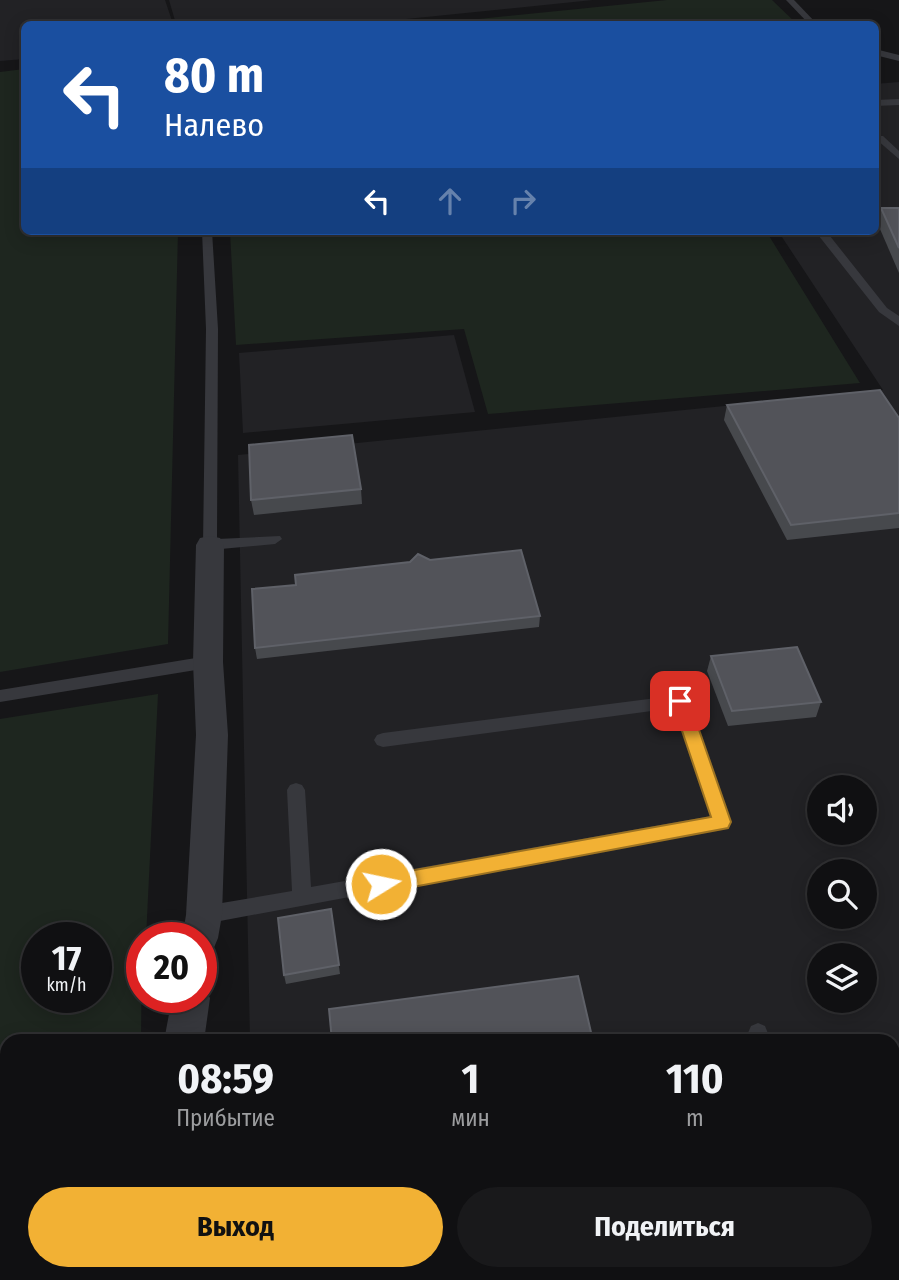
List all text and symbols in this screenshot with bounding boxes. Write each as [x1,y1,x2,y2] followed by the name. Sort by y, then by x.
[164,46,264,105] text: 80 m
[49,49,140,140] icon: left
[164,106,264,144] text: Налево
[358,182,396,220] icon: left
[431,182,469,220] icon: ahead
[504,182,542,220] icon: right
[650,671,710,731] pin
[661,682,699,720] icon: arrive
[807,775,877,1013] map controls
[807,775,877,845] button: sound
[344,847,418,921] position arrow
[807,859,877,929] button: search
[126,922,217,1013] speed limit sign: 20
[52,937,81,979] text: 17
[807,943,877,1013] button: layers
[46,974,87,996] text: km/h
[177,1054,274,1104] text: 08:59
[462,1054,479,1104] text: 1
[666,1054,724,1104] text: 110
[176,1104,275,1132] text: Прибытие
[451,1104,490,1132] text: мин
[686,1104,704,1132] text: m
[28,1187,443,1267] button: Выход
[457,1187,872,1267] button: Поделиться

